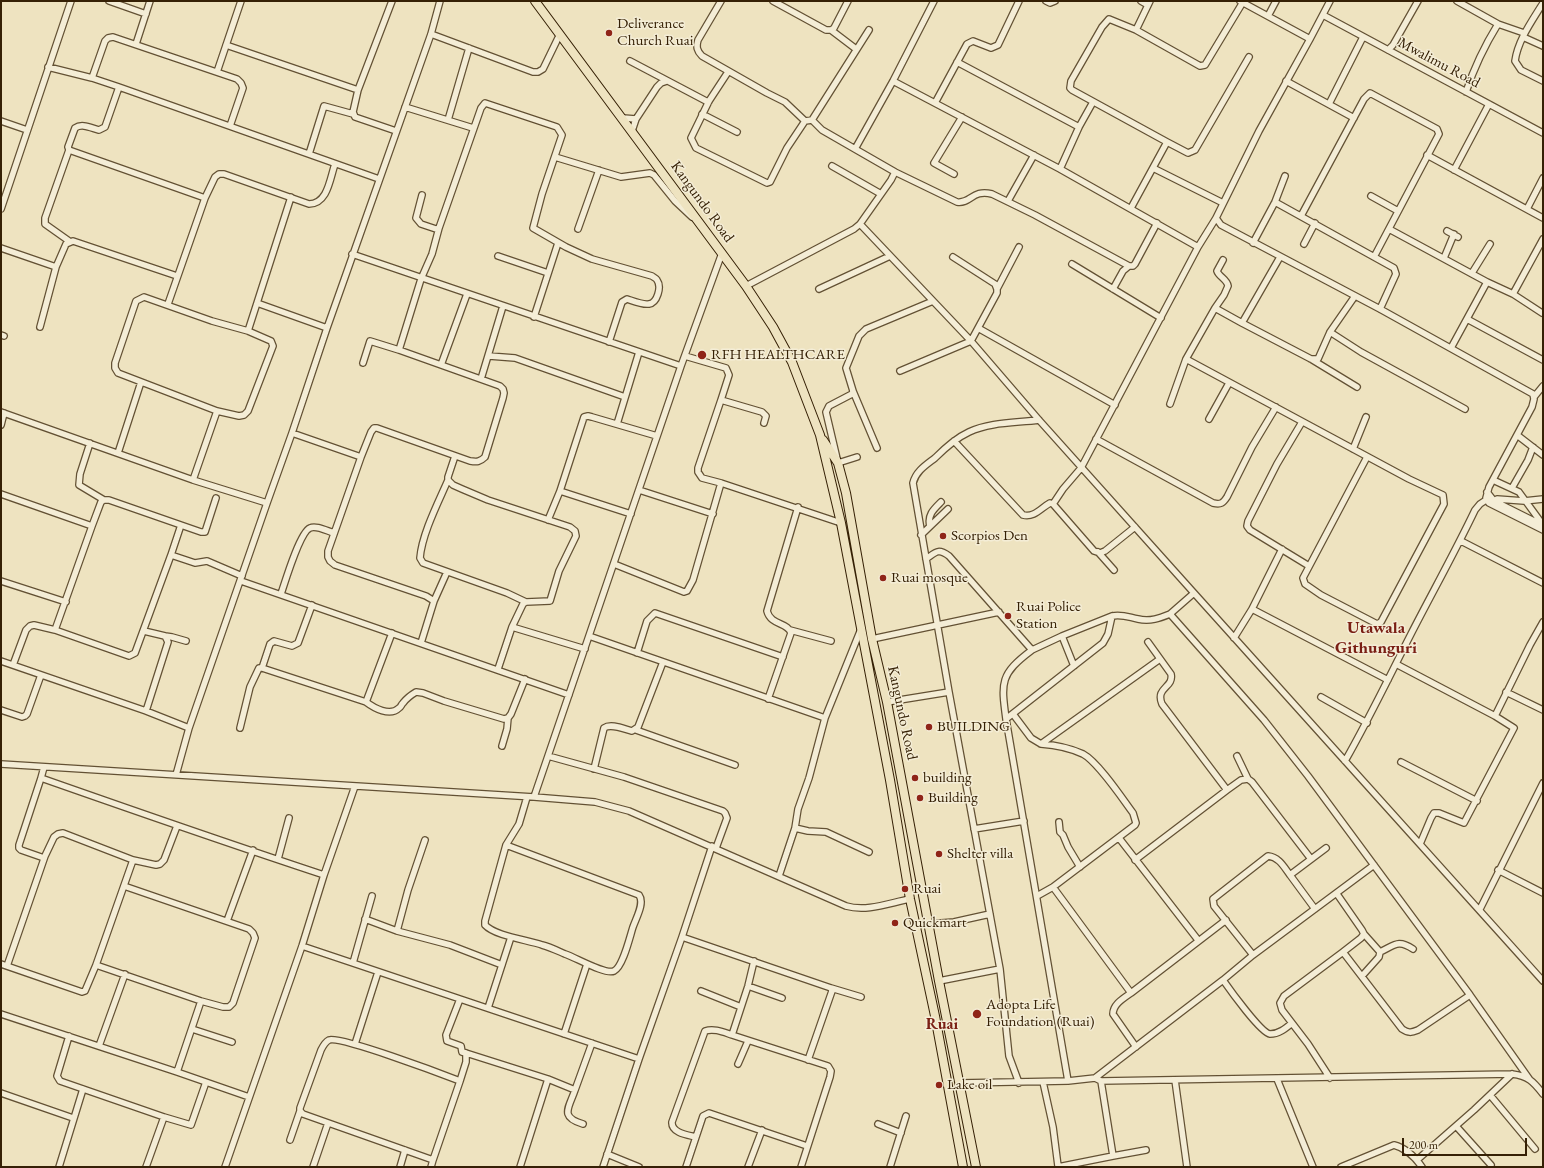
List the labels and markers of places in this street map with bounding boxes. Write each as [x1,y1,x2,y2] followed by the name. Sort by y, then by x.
[617,15,693,50] place label: Deliverance Church Ruai
[604,28,614,38] marker: Deliverance Church Ruai
[711,346,845,364] place label: RFH HEALTHCARE
[696,349,708,361] marker: RFH HEALTHCARE
[951,527,1028,545] place label: Scorpios Den
[938,531,948,541] marker: Scorpios Den
[891,569,968,587] place label: Ruai mosque
[878,573,888,583] marker: Ruai mosque
[1016,598,1081,633] place label: Ruai Police Station
[1003,611,1013,621] marker: Ruai Police Station
[937,718,1010,736] place label: BUILDING
[924,722,934,732] marker: BUILDING
[923,769,972,787] place label: building
[910,773,920,783] marker: building
[928,789,978,807] place label: Building
[915,793,925,803] marker: Building
[947,845,1013,863] place label: Shelter villa
[934,849,944,859] marker: Shelter villa
[913,880,941,898] place label: Ruai
[900,884,910,894] marker: Ruai
[903,914,967,932] place label: Quickmart
[890,918,900,928] marker: Quickmart
[986,996,1094,1031] place label: Adopta Life Foundation (Ruai)
[971,1008,983,1020] marker: Adopta Life Foundation (Ruai)
[947,1076,992,1094] place label: Lake oil
[934,1080,944,1090] marker: Lake oil

